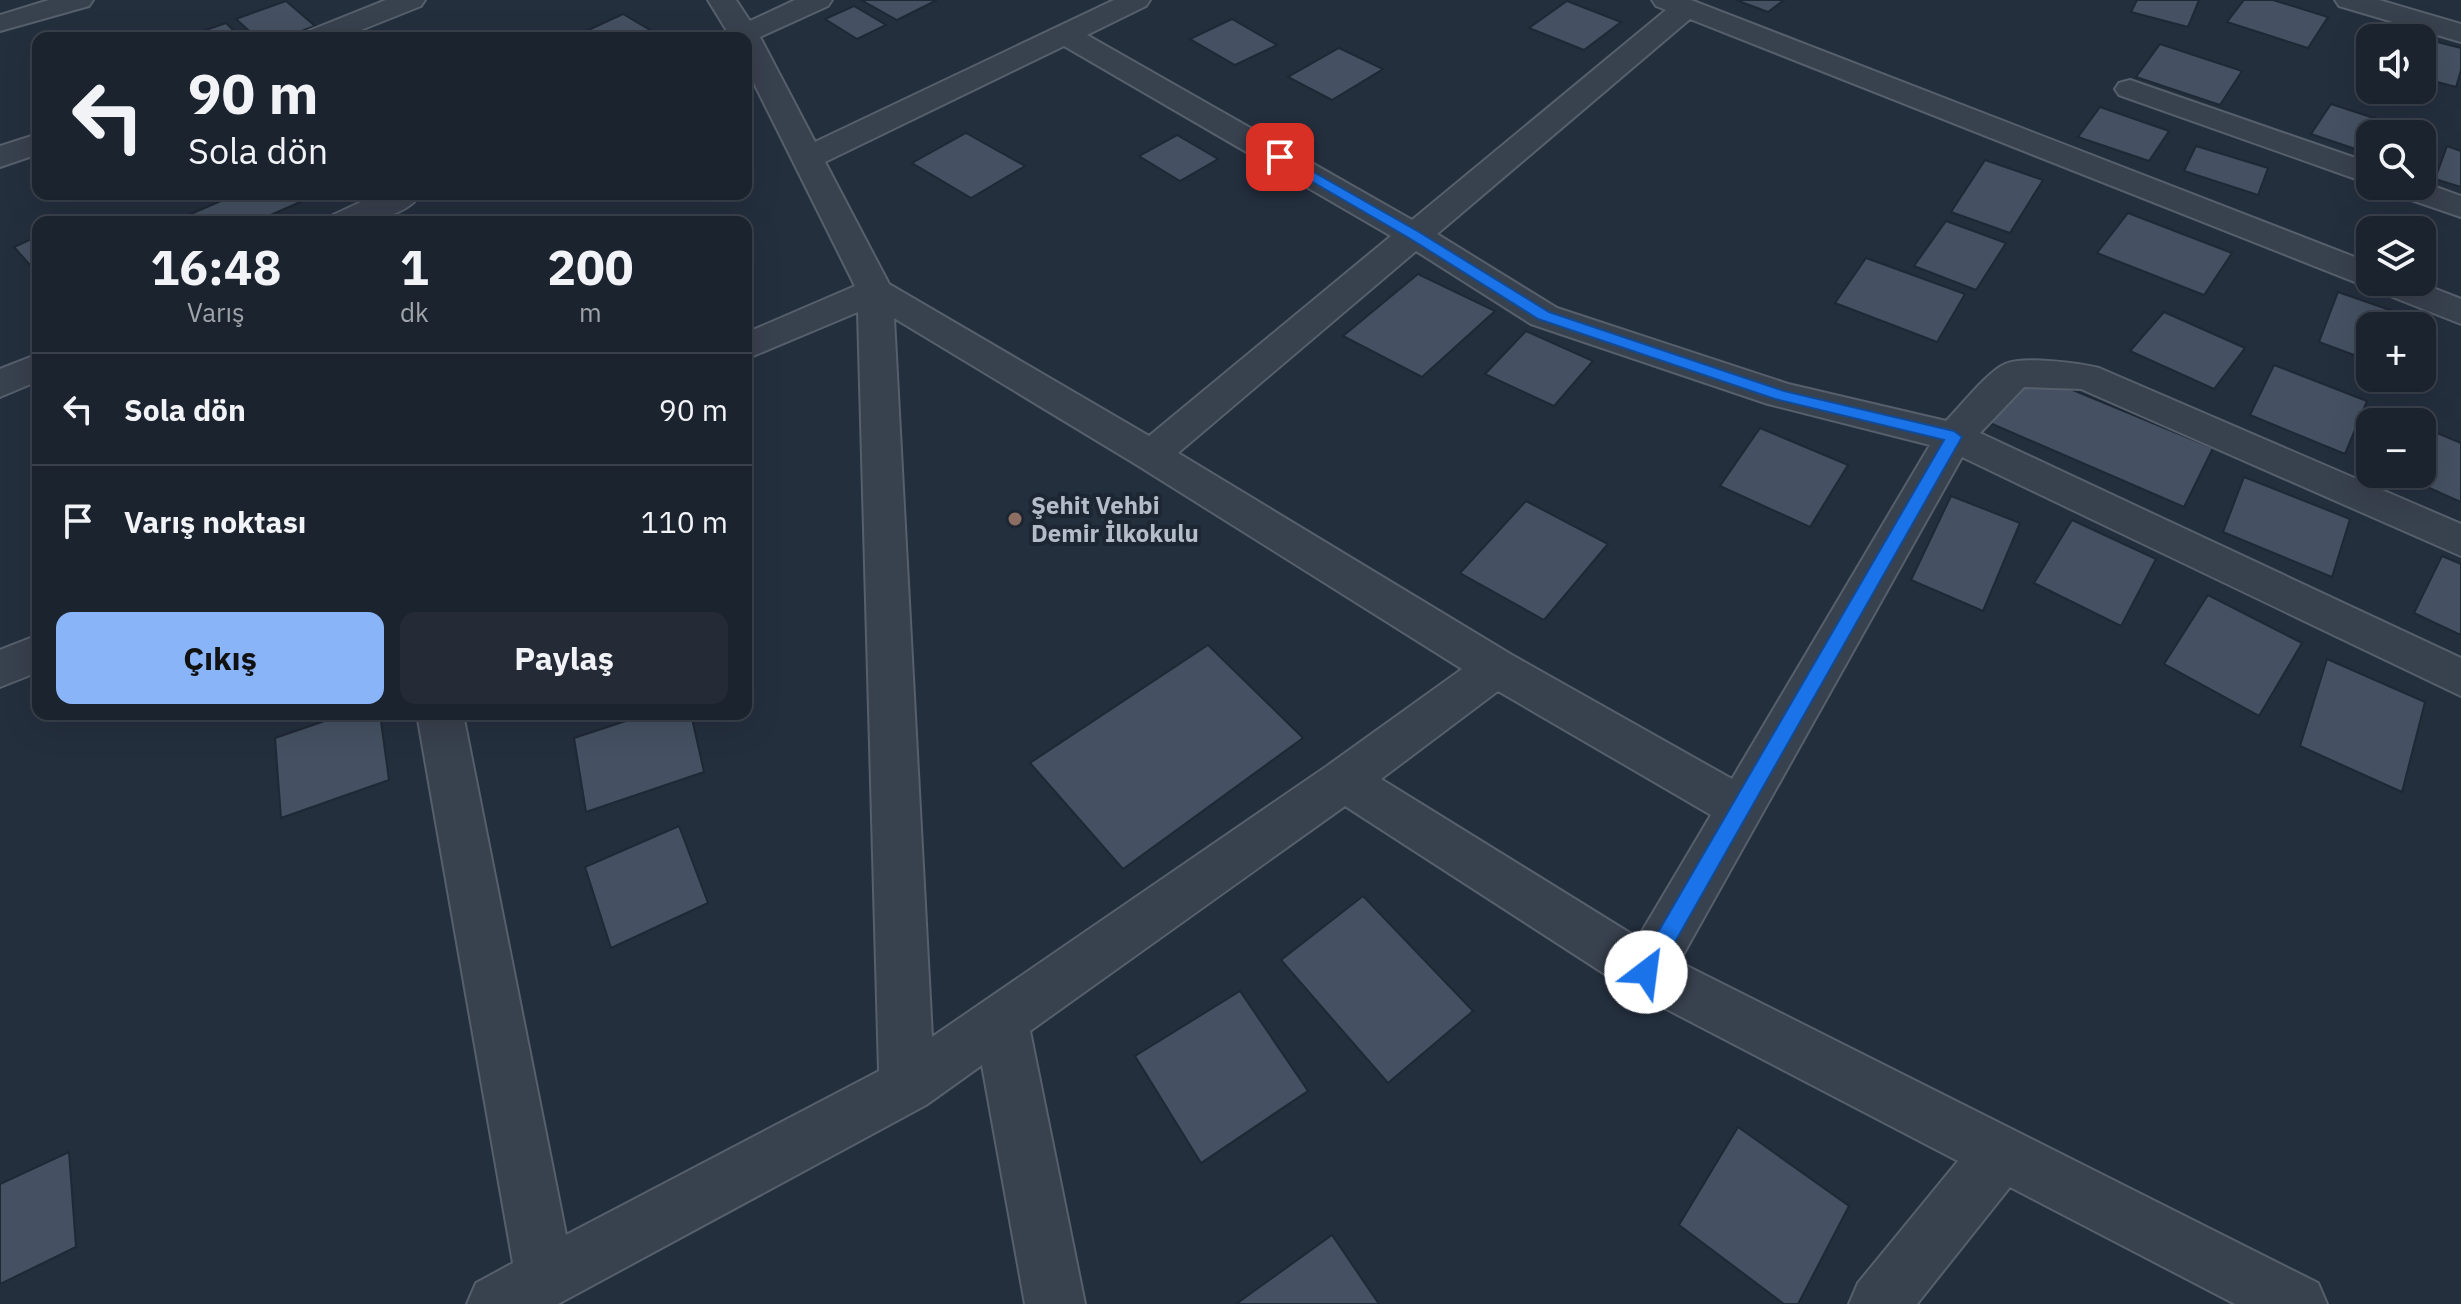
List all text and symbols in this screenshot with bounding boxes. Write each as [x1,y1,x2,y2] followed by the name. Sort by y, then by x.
[2356,24,2436,488] map controls
[2356,24,2436,104] button: sound
[188,57,318,129] text: 90 m
[56,64,160,168] icon: left
[2356,120,2436,200] button: search
[1246,123,1314,191] pin
[188,127,328,174] text: Sola dön
[1258,135,1302,179] icon: arrive
[2356,216,2436,296] button: layers
[150,236,281,298] text: 16:48
[400,236,429,298] text: 1
[547,236,634,298] text: 200
[187,295,245,329] text: Varış
[400,295,429,329] text: dk
[579,295,602,329] text: m
[2356,312,2436,392] button: +
[56,387,100,431] icon: left
[124,390,246,429] text: Sola dön
[659,390,728,429] text: 90 m
[2356,408,2436,488] button: −
[1031,489,1199,549] place label: Şehit Vehbi Demir İlkokulu
[56,499,100,543] icon: arrive
[124,502,306,541] text: Varış noktası
[641,502,728,541] text: 110 m
[1006,510,1024,528] marker: Şehit Vehbi Demir İlkokulu
[56,612,384,704] button: Çıkış
[400,612,728,704] button: Paylaş
[1604,930,1688,1014] position arrow

